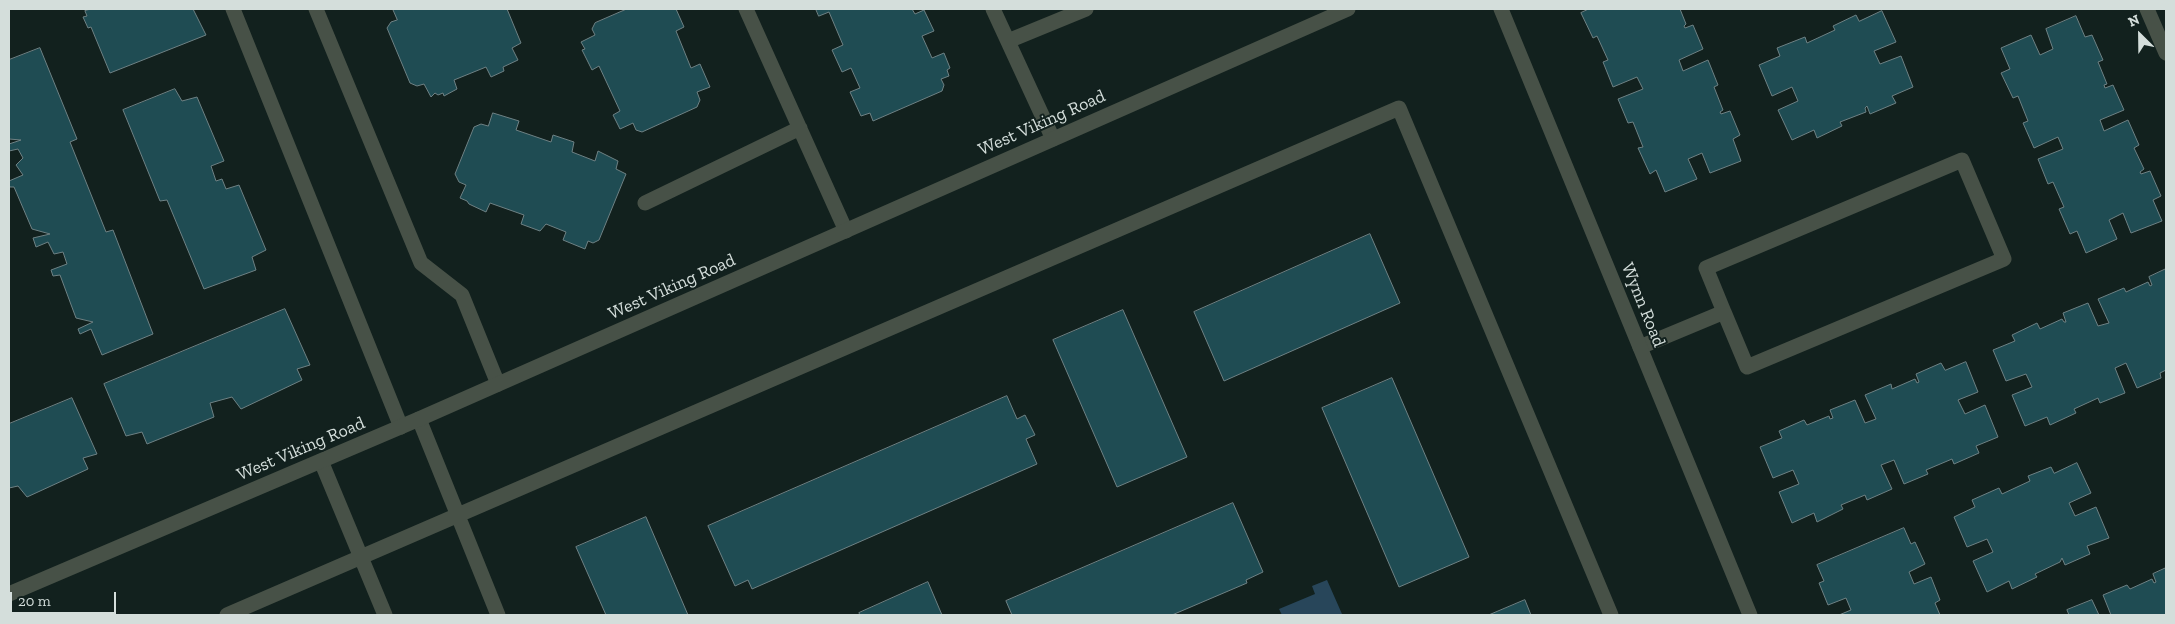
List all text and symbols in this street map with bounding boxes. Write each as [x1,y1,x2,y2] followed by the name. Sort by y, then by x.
[2115,10,2165,60] north arrow
[2126,11,2142,31] text: N
[975,85,1109,161] street label: West Viking Road
[605,249,739,325] street label: West Viking Road
[1616,260,1670,350] street label: Wynn Road
[234,412,368,486] street label: West Viking Road
[12,582,119,614] scale bar
[18,592,51,610] text: 20 m

